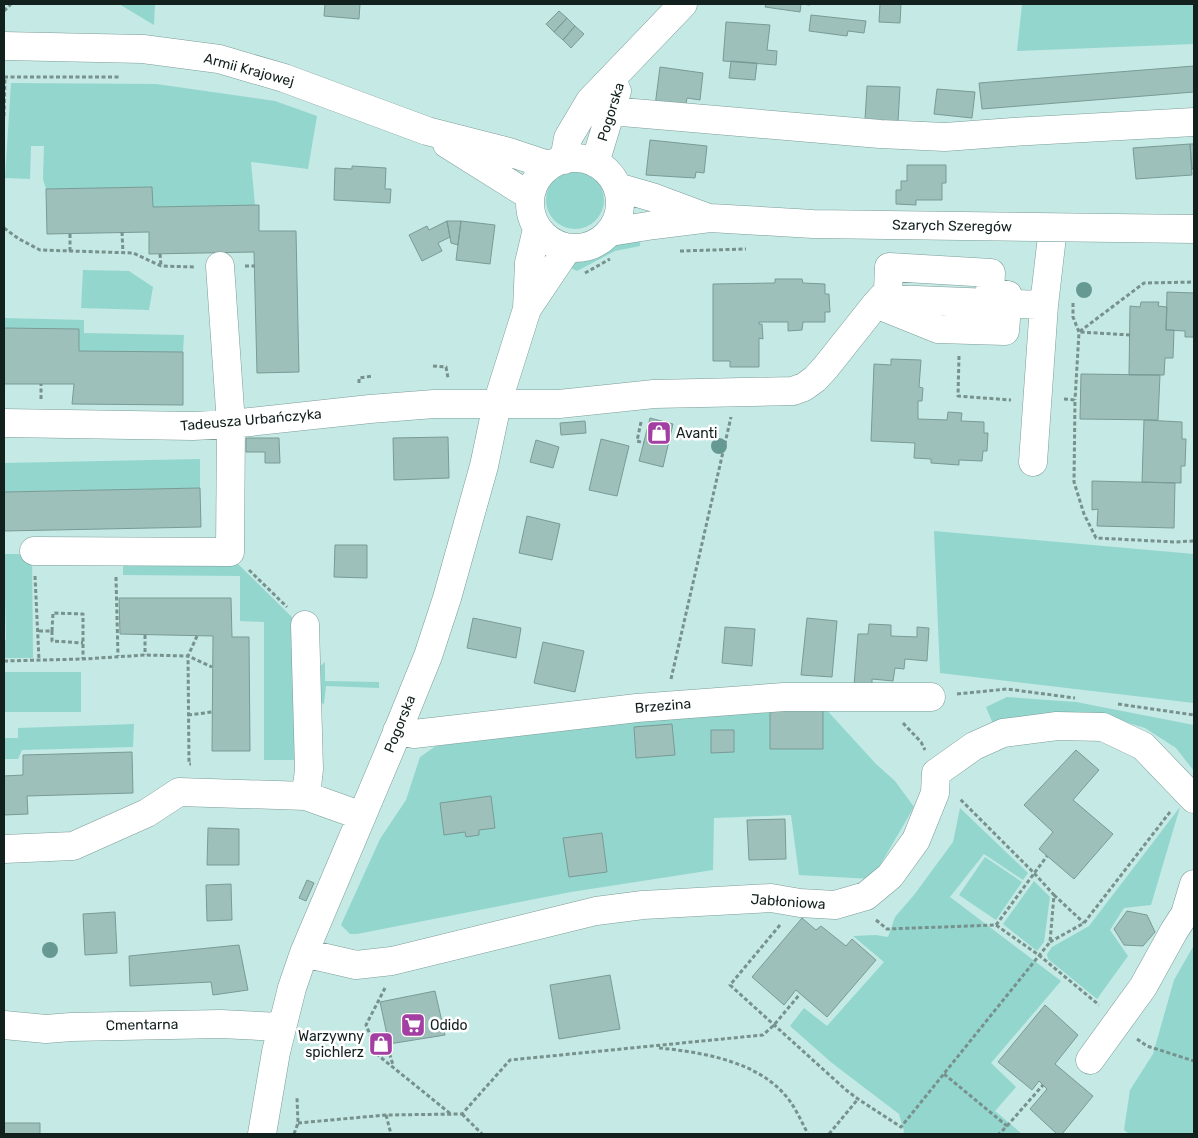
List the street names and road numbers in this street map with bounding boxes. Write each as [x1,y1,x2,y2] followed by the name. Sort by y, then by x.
[202,50,296,90] street label: Armii Krajowej
[594,81,628,143] street label: Pogorska
[892,216,1012,236] street label: Szarych Szeregów
[180,405,322,435] street label: Tadeusza Urbańczyka
[381,693,419,755] street label: Pogorska
[634,695,692,717] street label: Brzezina
[750,891,826,913] street label: Jabłoniowa
[105,1016,179,1034] street label: Cmentarna

